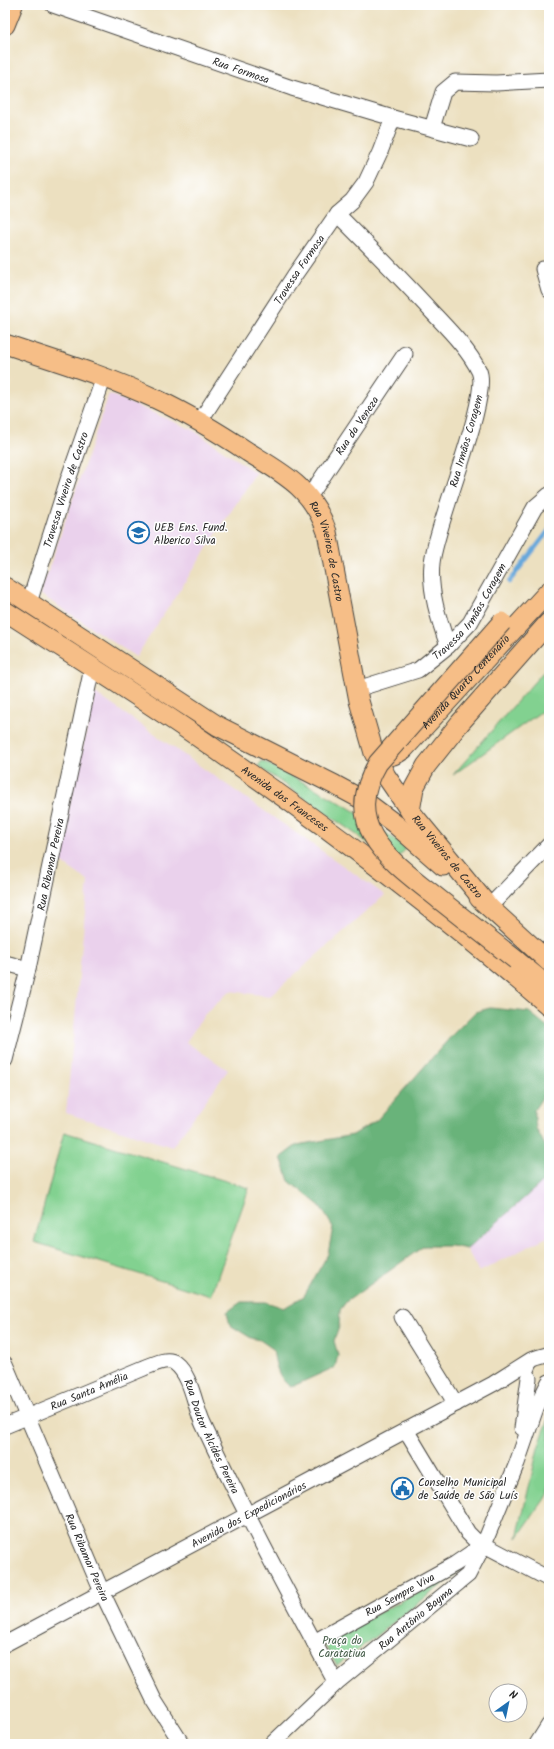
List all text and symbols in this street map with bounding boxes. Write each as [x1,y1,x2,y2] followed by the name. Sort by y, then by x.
[210,53,272,89] street label: Rua Formosa
[270,231,330,309] street label: Travessa Formosa
[331,393,384,459] street label: Rua da Veneza
[445,393,489,490] street label: Rua Irmãos Coragem
[39,430,94,550] street label: Travessa Viveiro de Castro
[304,498,348,603] street label: Rua Viveiros de Castro
[154,519,227,550] place label: UEB Ens. Fund. Alberico Silva
[125,520,151,546] school or university icon: UEB Ens. Fund. Alberico Silva
[429,560,512,665] street label: Travessa Irmãos Coragem
[418,631,515,734] street label: Avenida Quarto Centenário
[237,762,332,837] street label: Avenida dos Franceses
[407,811,487,903] street label: Rua Viveiros de Castro
[33,816,70,912] street label: Rua Ribamar Pereira
[48,1368,131,1416] street label: Rua Santa Amélia
[178,1376,243,1497] street label: Rua Doutor Alcídes Pereira
[418,1474,518,1505] place label: Conselho Municipal de Saúde de São Luís
[390,1475,416,1501] public building icon: Conselho Municipal de Saúde de São Luís
[188,1477,310,1553] street label: Avenida dos Expedicionários
[60,1511,113,1605] street label: Rua Ribamar Pereira
[362,1569,439,1622] street label: Rua Sempre Viva
[375,1583,457,1655] street label: Rua Antônio Bayma
[318,1632,366,1663] park label: Praça do Caratatiua
[488,1683,528,1723] north arrow
[505,1686,521,1705] text: N

